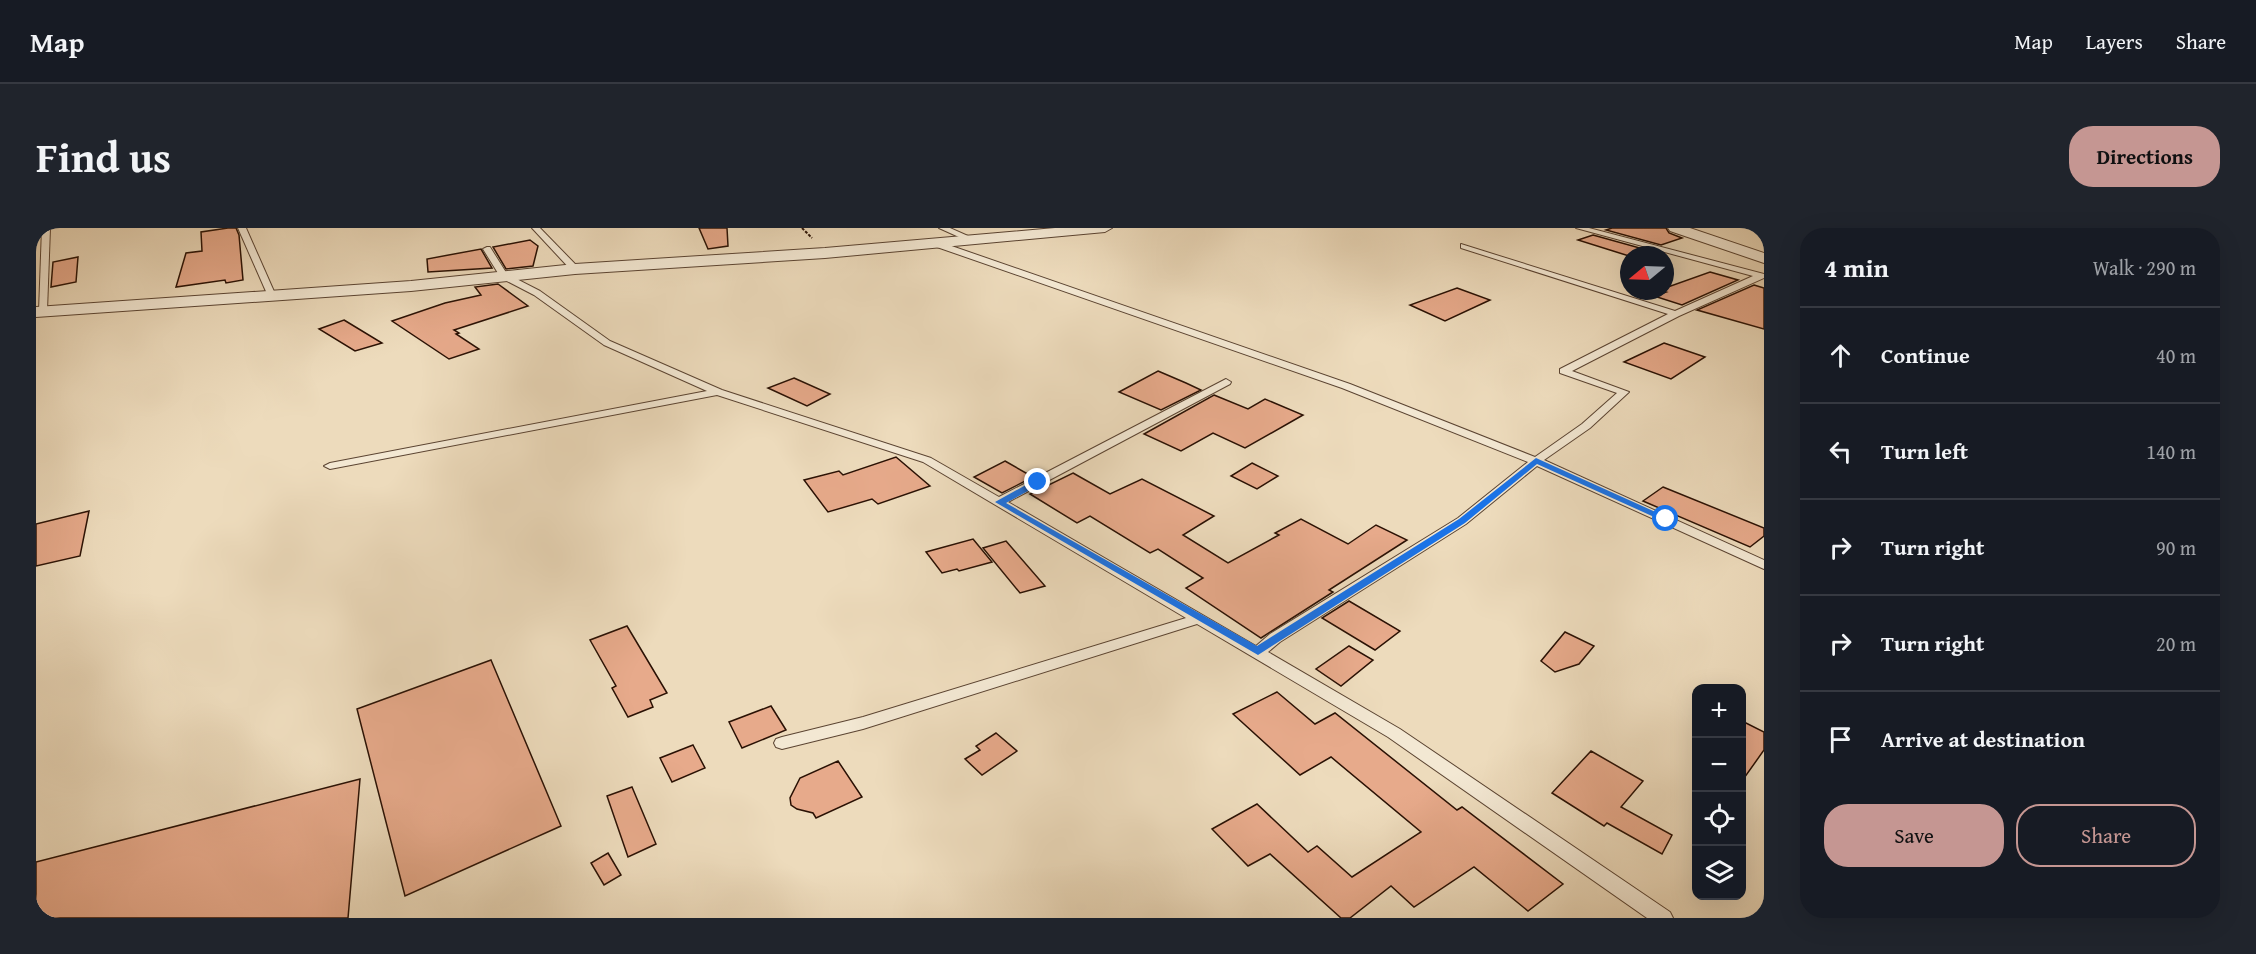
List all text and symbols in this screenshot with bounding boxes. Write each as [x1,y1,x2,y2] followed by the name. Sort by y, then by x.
[30,21,84,62] text: Map
[2014,26,2053,57] text: Map
[2086,26,2143,57] text: Layers
[2176,26,2226,57] text: Share
[36,126,171,187] text: Find us
[2069,126,2220,187] button: Directions
[1620,246,1674,300] north arrow
[1824,248,1889,287] text: 4 min
[2093,253,2196,282] text: Walk · 290 m
[1824,339,1857,372] icon: ahead
[1881,339,1970,371] text: Continue
[2156,341,2196,370] text: 40 m
[1824,435,1857,468] icon: left
[1881,435,1968,467] text: Turn left
[2146,437,2196,466] text: 140 m
[1024,468,1050,494] route end
[1652,505,1678,531] route start
[1824,531,1857,564] icon: right
[1881,531,1984,563] text: Turn right
[2156,533,2196,562] text: 90 m
[1824,627,1857,660] icon: right
[1881,627,1984,659] text: Turn right
[2156,629,2196,658] text: 20 m
[1692,684,1746,900] map controls
[1692,684,1746,738] button: +
[1824,723,1857,756] icon: arrive
[1881,723,2085,755] text: Arrive at destination
[1692,738,1746,792] button: −
[1692,792,1746,846] button: locate
[1824,804,2004,867] button: Save
[2016,804,2196,867] button: Share
[1692,846,1746,900] button: layers

